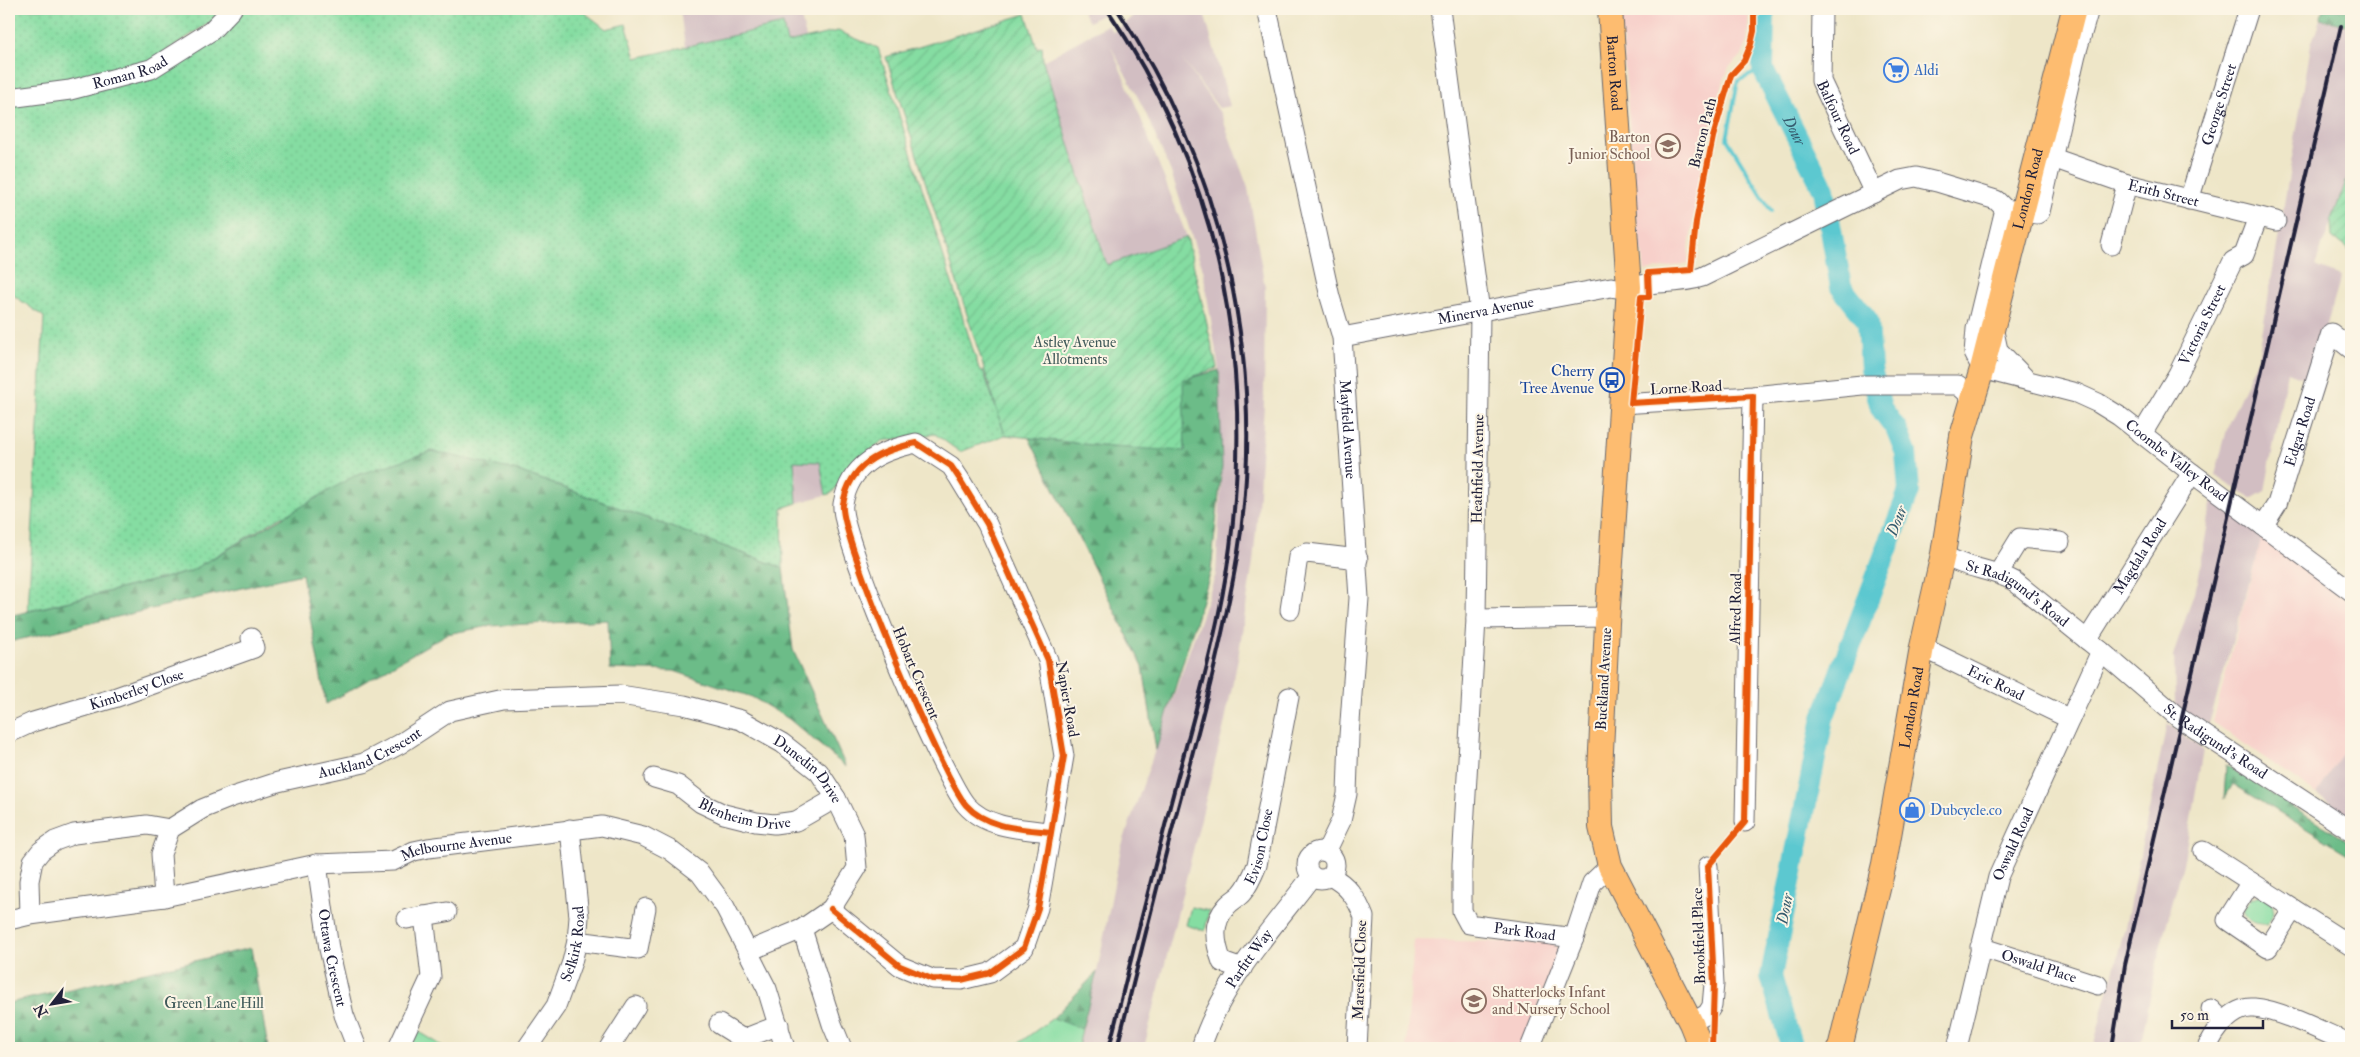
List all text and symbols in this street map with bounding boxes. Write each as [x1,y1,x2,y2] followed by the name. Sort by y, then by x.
[1602,34,1626,112] street label: Barton Road
[90,51,172,93] street label: Roman Road
[1883,57,1909,83] supermarket icon: Aldi
[1913,61,1939,80] place label: Aldi
[2197,61,2241,148] street label: George Street
[1812,77,1864,158] street label: Balfour Road
[1685,96,1721,170] street label: Barton Path
[1778,111,1810,150] water label: Dour
[1567,128,1650,165] place label: Barton Junior School
[1655,133,1681,159] school or university icon: Barton Junior School
[2009,146,2048,232] street label: London Road
[2126,175,2201,211] street label: Erith Street
[2174,281,2230,368] street label: Victoria Street
[1436,292,1535,329] street label: Minerva Avenue
[1033,333,1116,369] park label: Astley Avenue Allotments
[1520,362,1594,398] place label: Cherry Tree Avenue
[1599,367,1625,393] bus stop icon: Cherry Tree Avenue
[1649,377,1723,399] street label: Lorne Road
[1335,379,1361,479] street label: Mayfield Avenue
[2280,394,2320,469] street label: Edgar Road
[1468,414,1488,524] street label: Heathfield Avenue
[2121,415,2232,506] street label: Coombe Valley Road
[1882,502,1912,540] water label: Dour
[2109,514,2171,598] street label: Magdala Road
[1964,556,2073,631] street label: St Radigund's Road
[1726,572,1746,646] street label: Alfred Road
[888,624,944,722] street label: Hobart Crescent
[1592,627,1616,731] street label: Buckland Avenue
[1050,659,1083,739] street label: Napier Road
[1964,661,2028,705] street label: Eric Road
[87,664,186,714] street label: Kimberley Close
[1895,665,1928,750] street label: London Road
[2160,699,2272,783] street label: St. Radigund's Road
[315,723,425,783] street label: Auckland Crescent
[770,731,846,806] street label: Dunedin Drive
[695,794,792,833] street label: Blenheim Drive
[1899,797,1925,823] shop icon: Dubcycle.co
[1930,801,2002,820] place label: Dubcycle.co
[1988,804,2038,884] street label: Oswald Road
[1240,807,1277,888] street label: Evison Close
[397,828,513,866] street label: Melbourne Avenue
[1688,887,1710,985] street label: Brookfield Place
[1772,891,1798,927] water label: Dour
[556,905,589,984] street label: Selkirk Road
[314,908,351,1009] street label: Ottawa Crescent
[1493,918,1557,945] street label: Park Road
[1349,920,1371,1020] street label: Maresfield Close
[1222,925,1277,992] street label: Parfitt Way
[1999,945,2079,987] street label: Oswald Place
[28,980,78,1030] north arrow
[1492,983,1610,1019] place label: Shatterlocks Infant and Nursery School
[1461,988,1487,1014] school or university icon: Shatterlocks Infant and Nursery School
[164,994,264,1013] park label: Green Lane Hill
[2172,997,2264,1029] scale bar
[31,1000,52,1021] text: N
[2180,1006,2209,1025] text: 50 m

